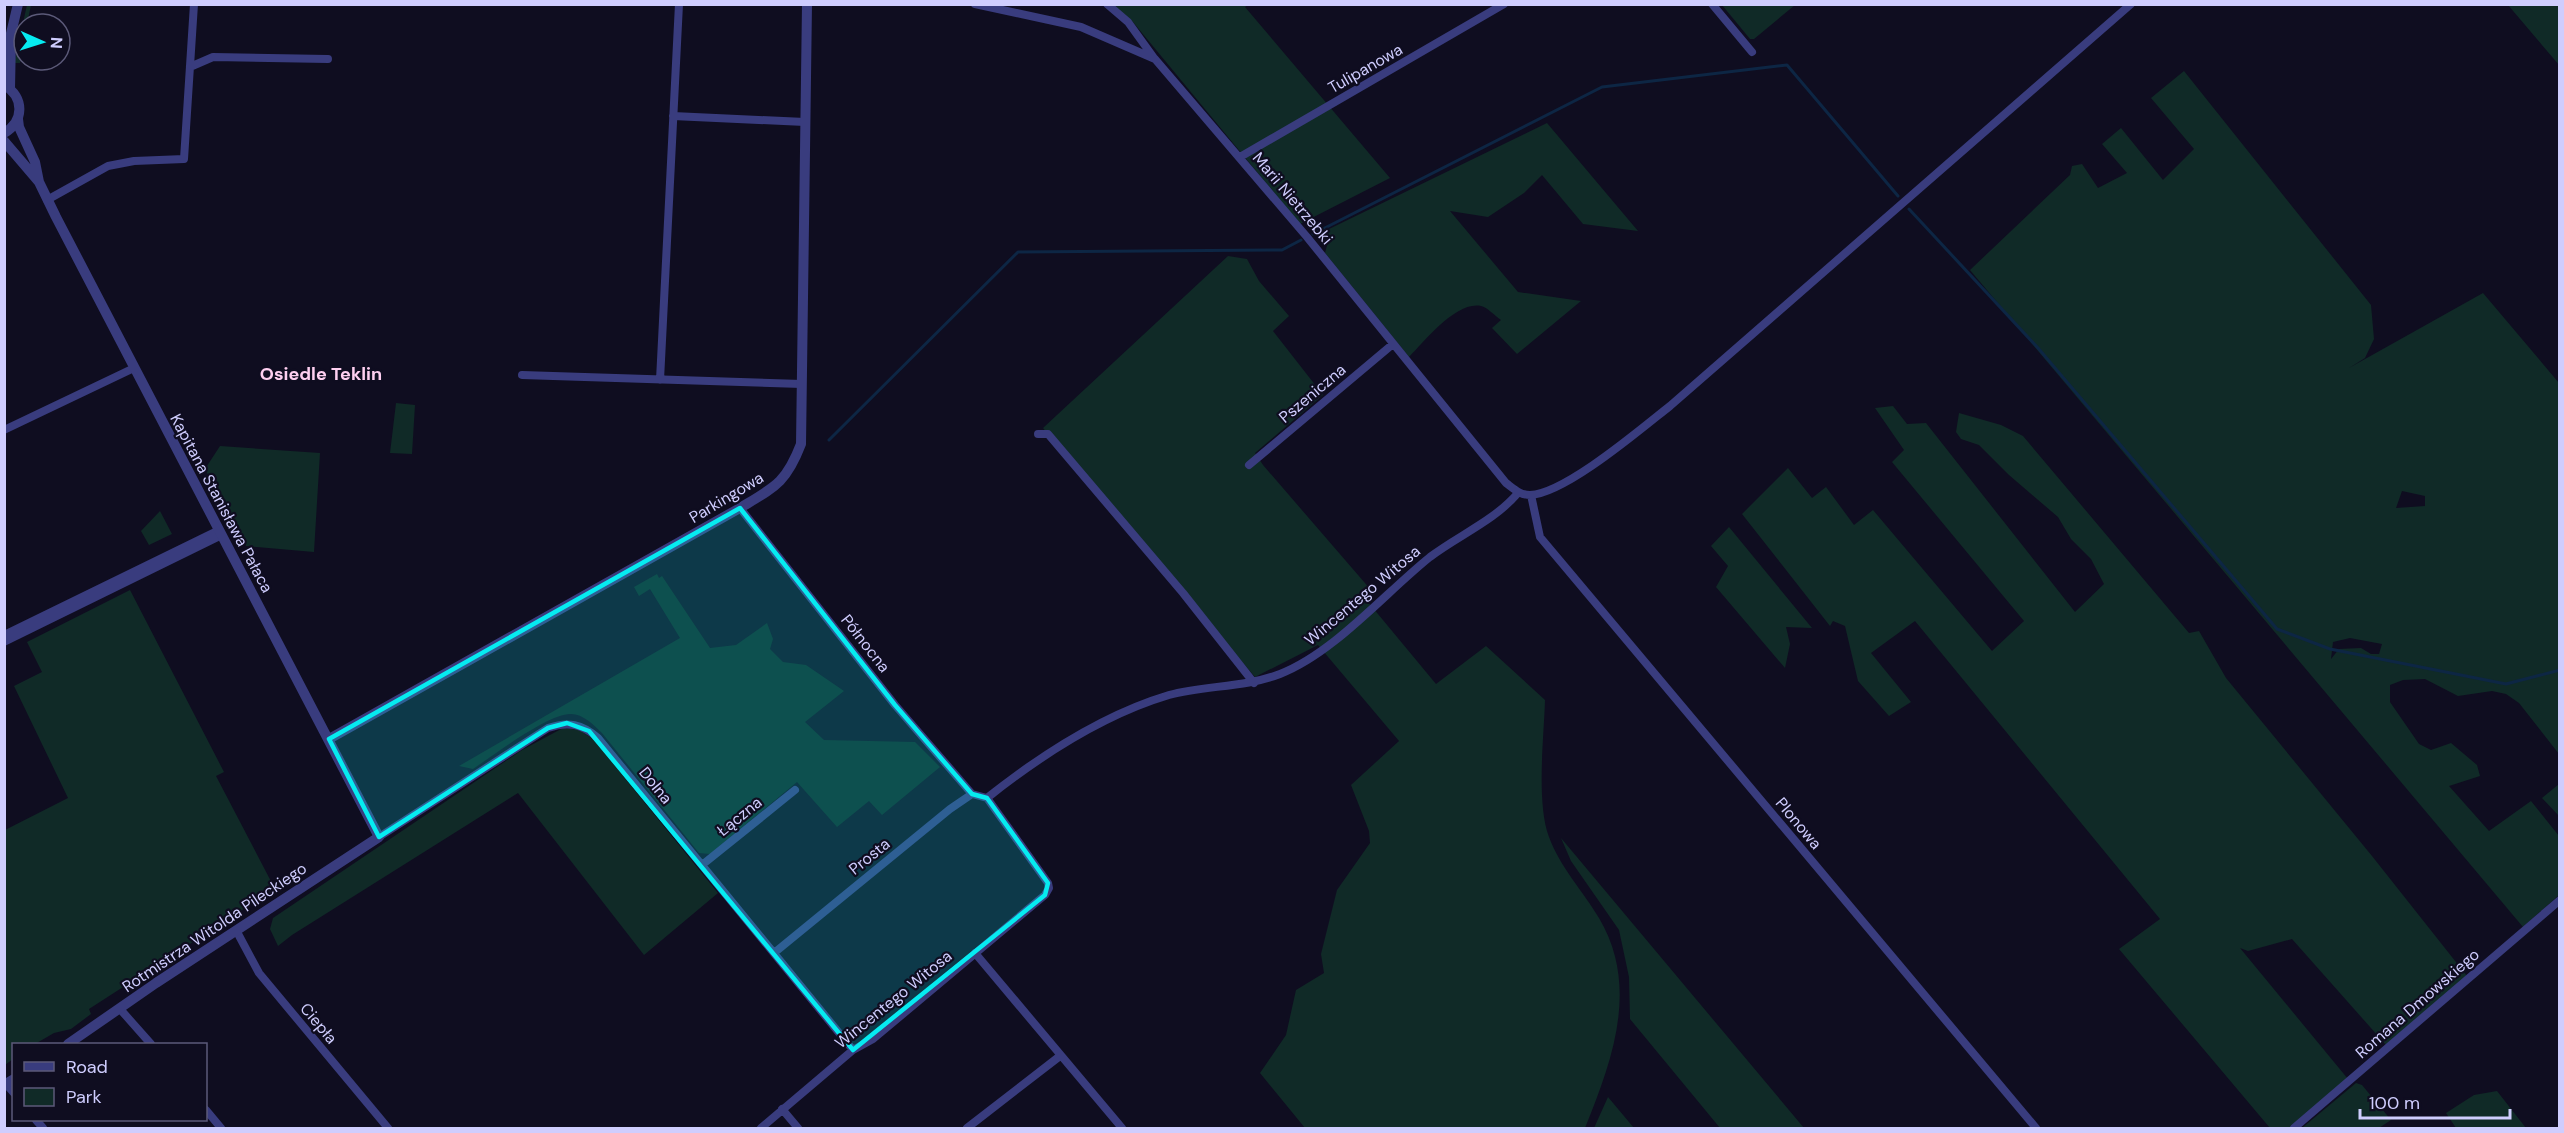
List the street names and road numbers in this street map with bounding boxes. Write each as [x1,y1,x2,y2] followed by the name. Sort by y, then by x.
[1324,39,1406,98] street label: Tulipanowa
[1248,148,1337,249] street label: Marii Nietrzebki
[1274,359,1350,427] street label: Pszeniczna
[165,410,278,596] street label: Kapitana Stanisława Pałaca
[685,467,767,528] street label: Parkingowa
[1300,541,1425,650] street label: Wincentego Witosa
[836,610,895,677] street label: Północna
[634,762,677,808] street label: Dolna
[713,792,766,841] street label: Łączna
[1771,793,1826,854] street label: Plonowa
[844,833,894,879] street label: Prosta
[118,858,311,997] street label: Rotmistrza Witolda Pileckiego
[2351,944,2484,1063] street label: Romana Dmowskiego
[830,946,956,1053] street label: Wincentego Witosa
[295,999,342,1048] street label: Ciepła

